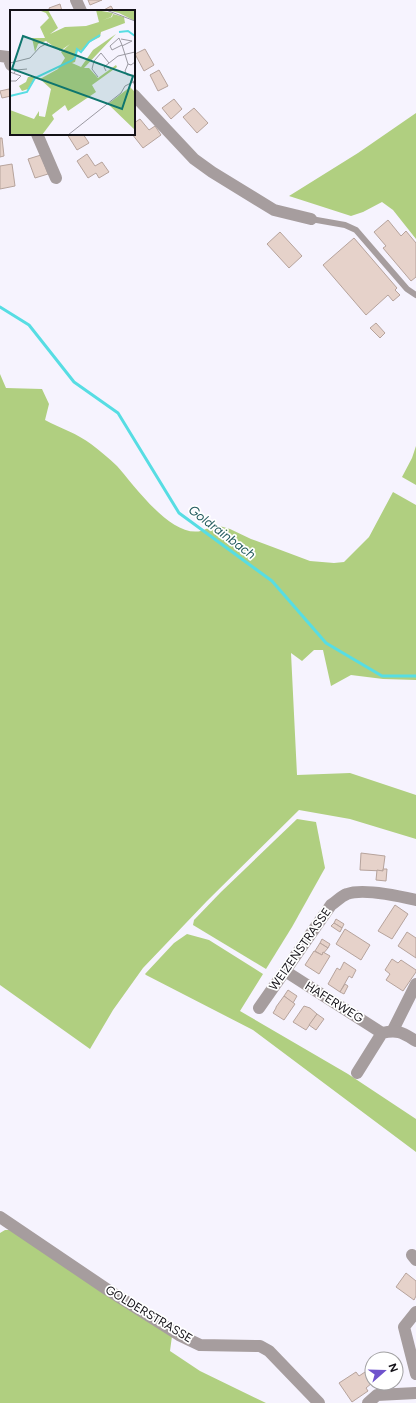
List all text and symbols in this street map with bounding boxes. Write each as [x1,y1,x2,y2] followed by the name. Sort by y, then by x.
[10,10,135,135] inset map
[186,502,258,562] water label: Goldrainbach
[266,905,334,993] street label: WEIZENSTRASSE
[302,979,366,1025] street label: HAFERWEG
[103,1282,195,1346] street label: GOLDERSTRASSE
[364,1351,404,1391] north arrow
[385,1362,400,1374] text: N

